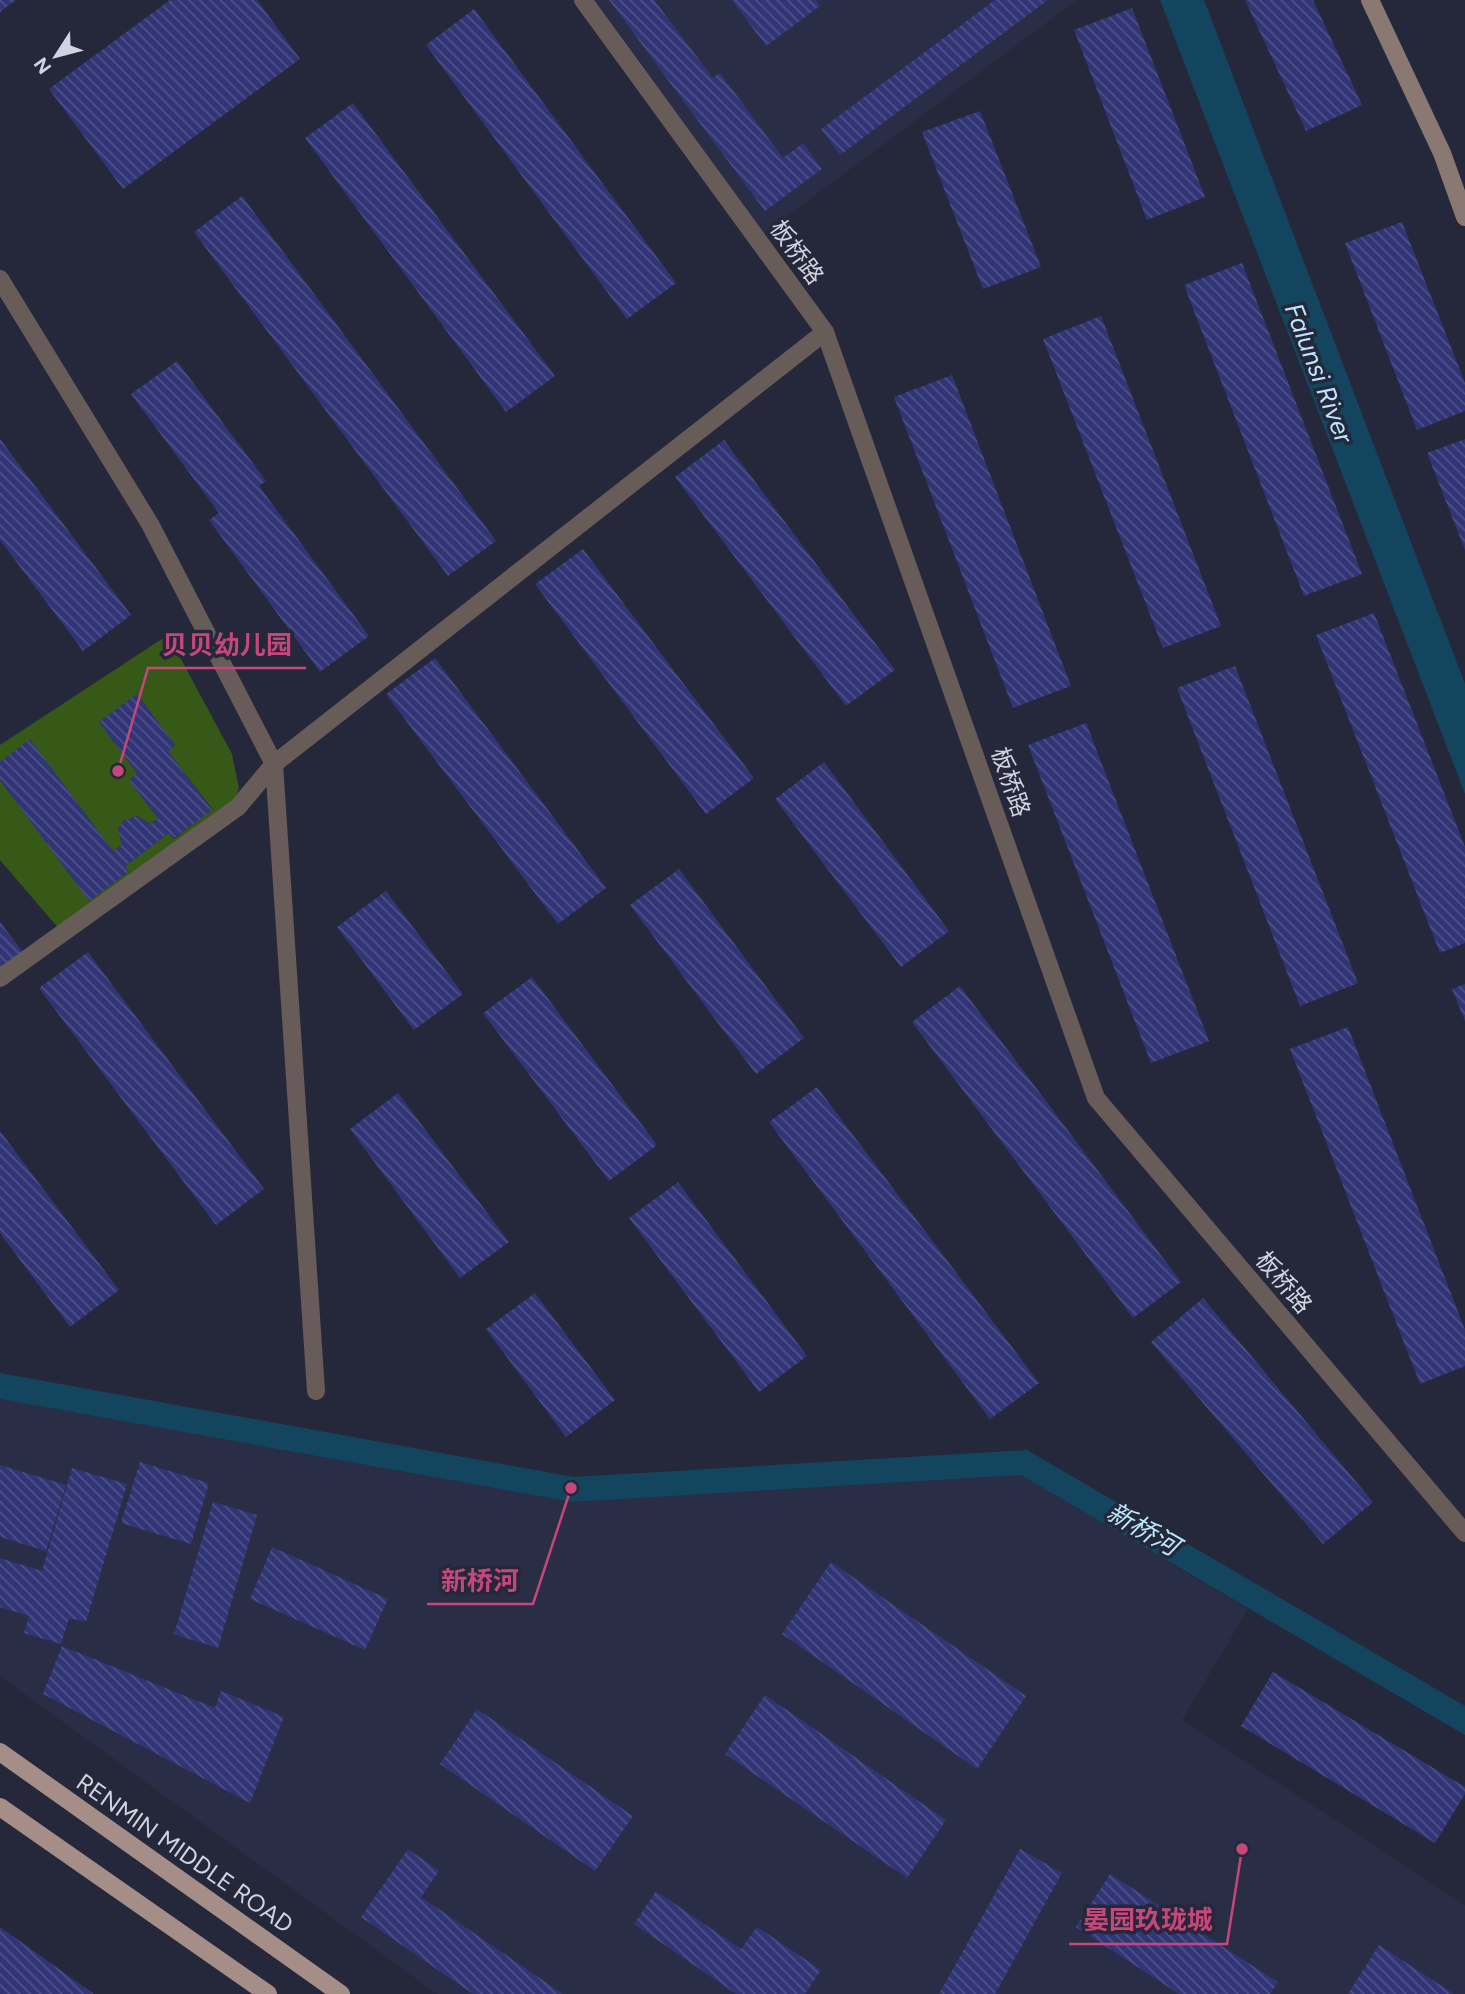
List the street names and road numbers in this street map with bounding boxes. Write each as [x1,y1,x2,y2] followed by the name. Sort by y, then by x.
[764,214,830,290] street label: 板桥路
[986,743,1036,821] street label: 板桥路
[1250,1245,1318,1319] street label: 板桥路
[71,1767,299,1939] street label: RENMIN MIDDLE ROAD

